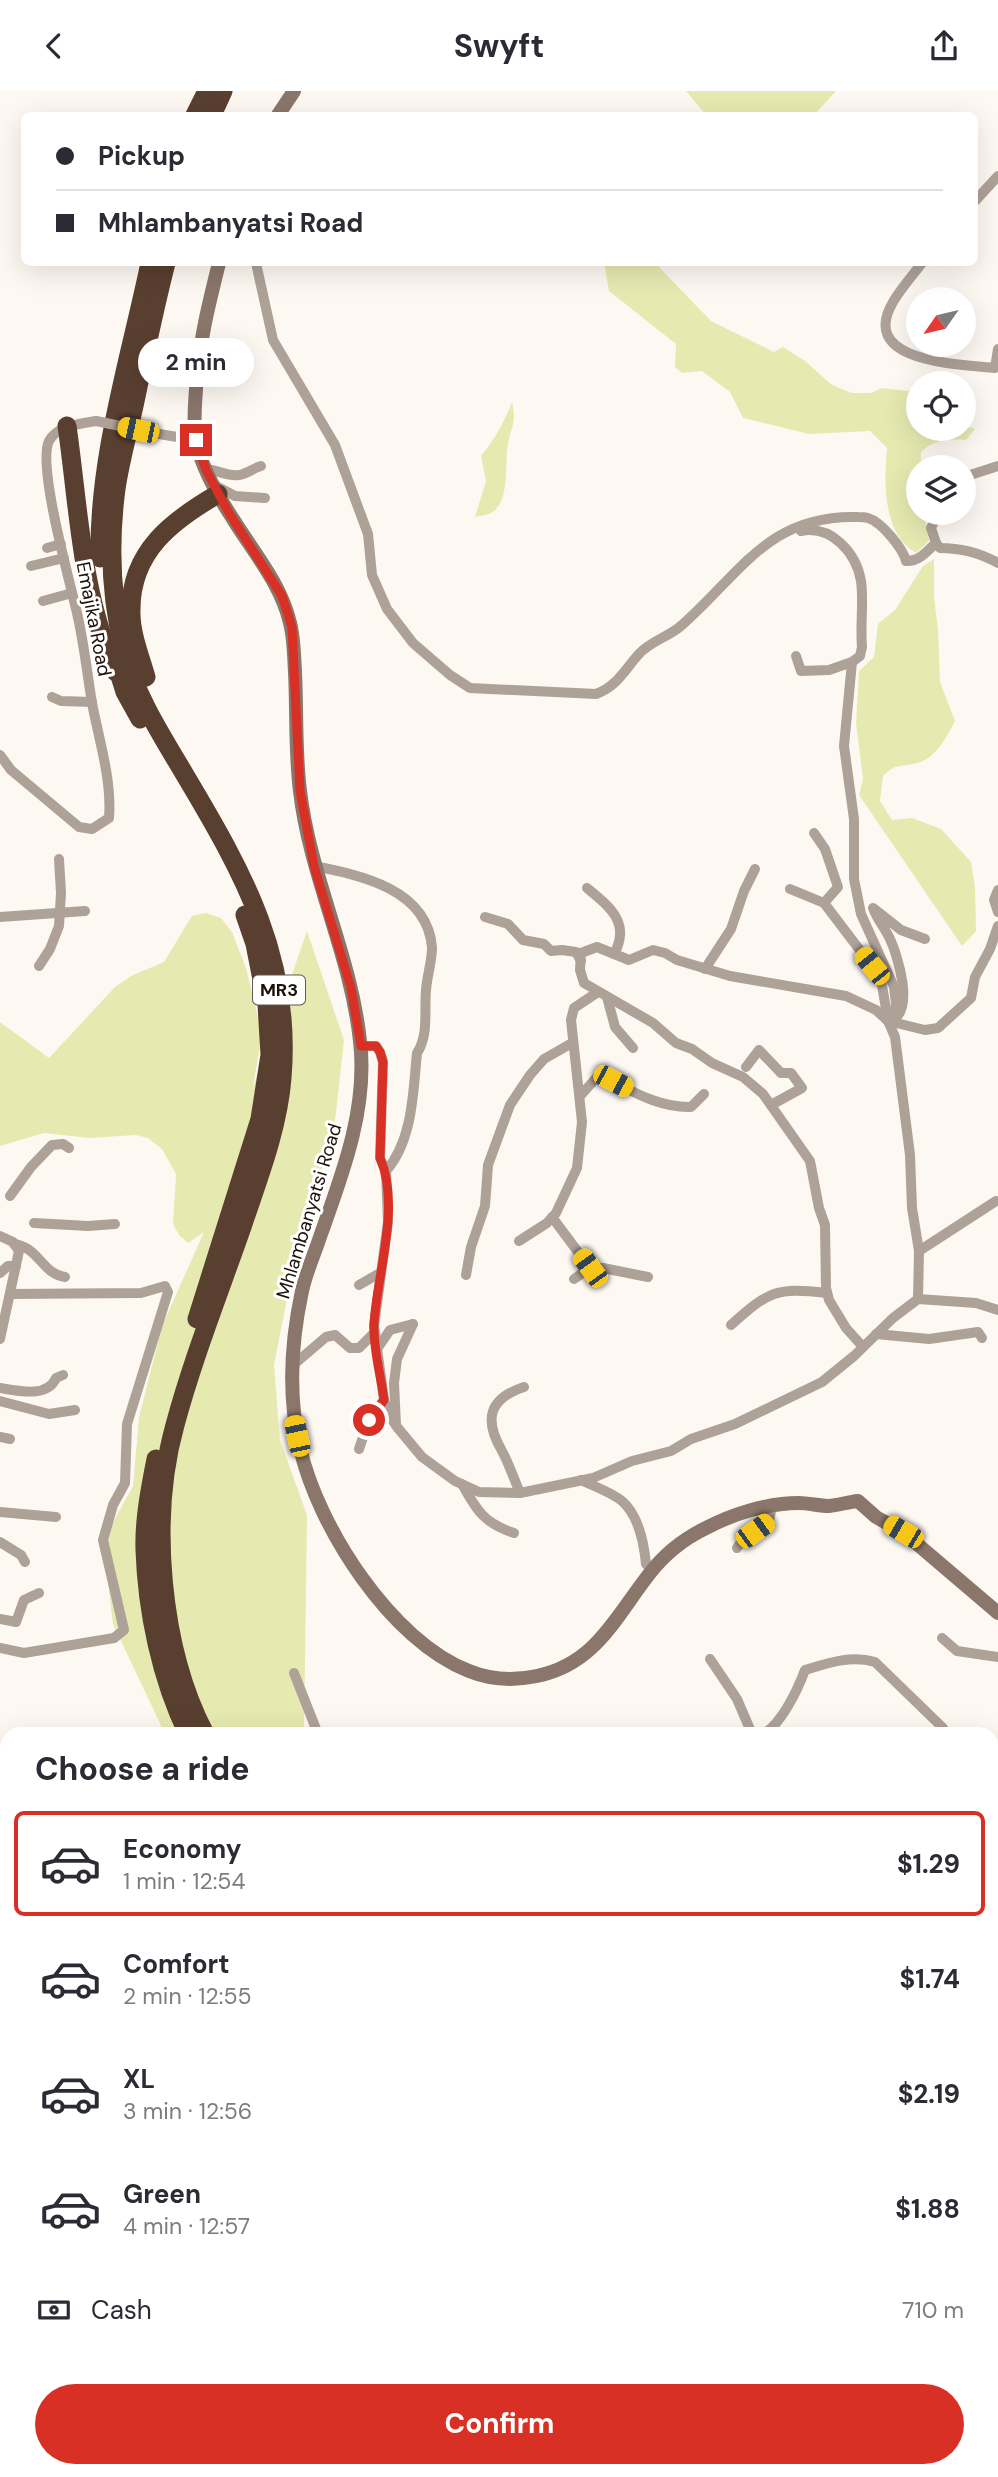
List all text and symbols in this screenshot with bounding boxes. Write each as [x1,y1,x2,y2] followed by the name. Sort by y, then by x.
[454,25,544,67] text: Swyft
[35,27,73,65] icon: back
[925,27,963,65] icon: share
[98,139,185,173] text: Pickup
[98,206,363,240] text: Mhlambanyatsi Road
[906,287,976,357] north arrow
[906,287,976,525] map controls
[138,338,254,387] callout: 2 min
[166,347,226,377] text: 2 min
[906,371,976,441] button: locate
[116,415,161,445] car
[180,424,212,456] route end
[906,455,976,525] button: layers
[71,560,117,678] street label: Emajika Road
[851,943,894,989] car
[253,975,305,1005] road number: MR3
[590,1062,637,1100] car
[270,1120,348,1302] street label: Mhlambanyatsi Road
[570,1245,611,1291] car
[353,1404,385,1436] route start
[283,1413,312,1459] car
[732,1510,779,1552] car
[880,1512,927,1552] car
[35,1748,250,1790] text: Choose a ride
[39,1832,102,1895] icon: car
[123,1832,241,1866] text: Economy
[897,1847,960,1881] text: $1.29
[123,1866,245,1896] text: 1 min · 12:54
[39,1947,102,2010] icon: car
[123,1947,229,1981] text: Comfort
[900,1962,960,1996] text: $1.74
[123,1981,252,2011] text: 2 min · 12:55
[39,2062,102,2125] icon: car
[123,2062,155,2096] text: XL
[898,2077,960,2111] text: $2.19
[123,2096,252,2126] text: 3 min · 12:56
[39,2177,102,2240] icon: car
[123,2177,201,2211] text: Green
[895,2192,960,2226] text: $1.88
[123,2211,250,2241] text: 4 min · 12:57
[35,2291,73,2329] icon: cash
[91,2293,152,2327] text: Cash
[902,2295,964,2325] text: 710 m
[35,2384,964,2464] button: Confirm

